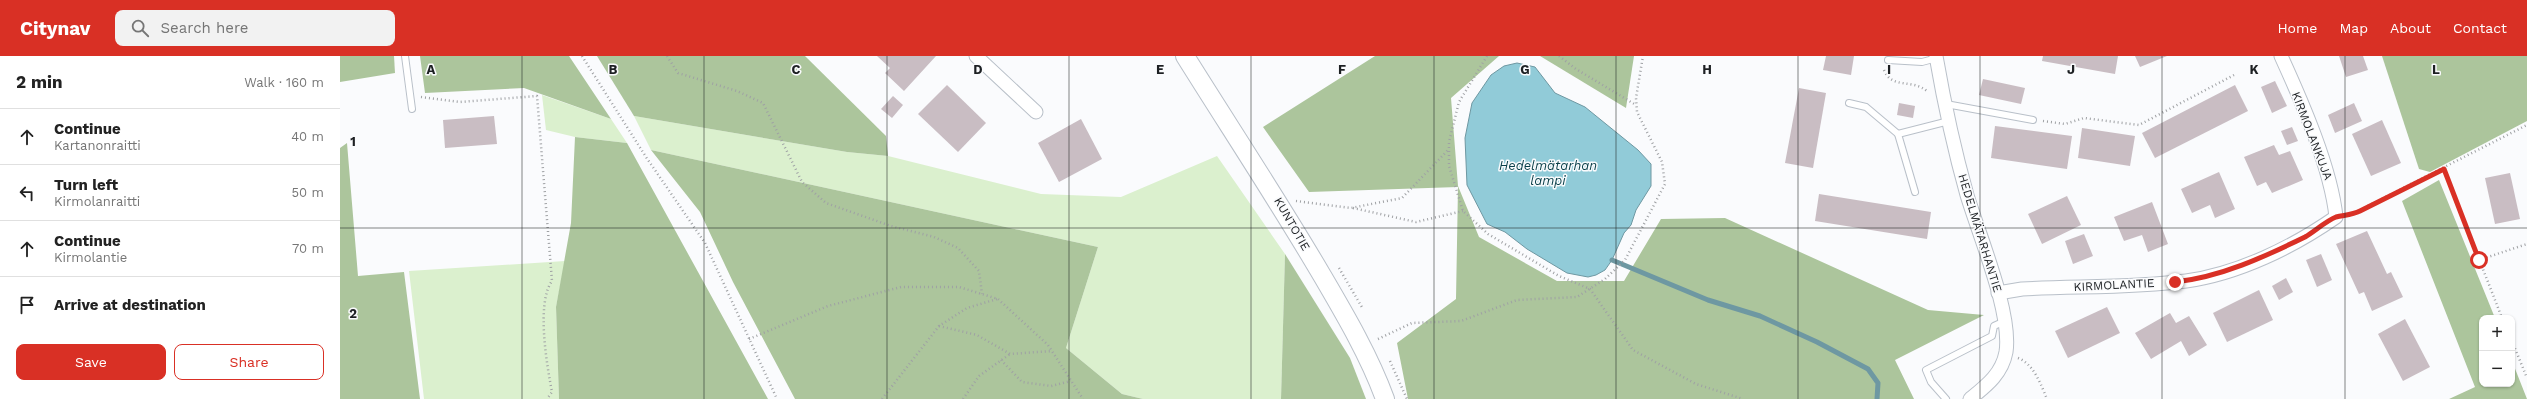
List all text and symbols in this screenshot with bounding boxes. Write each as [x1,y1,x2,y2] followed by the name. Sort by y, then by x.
[115,10,395,46] search box
[20,17,91,40] text: Citynav
[129,17,151,39] icon: search
[161,19,248,37] text: Search here
[2277,20,2317,36] text: Home
[2339,20,2368,36] text: Map
[2390,20,2431,36] text: About
[2453,20,2507,36] text: Contact
[427,62,436,77] text: A
[609,62,618,77] text: B
[792,62,801,77] text: C
[973,62,983,77] text: D
[1156,62,1164,77] text: E
[1338,62,1346,77] text: F
[1520,62,1530,77] text: G
[1702,62,1712,77] text: H
[1887,62,1891,77] text: I
[2067,62,2075,77] text: J
[2249,62,2259,77] text: K
[2432,62,2440,77] text: L
[16,72,62,92] text: 2 min
[244,75,324,90] text: Walk · 160 m
[2289,90,2335,182] street label: KIRMOLANKUJA
[54,120,121,138] text: Continue
[16,126,38,148] icon: ahead
[291,129,324,144] text: 40 m
[350,134,356,149] text: 1
[54,138,141,153] text: Kartanonraitti
[1499,158,1597,188] water label: Hedelmätarhan lampi
[1955,172,2005,294] street label: HEDELMÄTARHANTIE
[54,176,118,194] text: Turn left
[16,182,38,204] icon: left
[292,185,324,200] text: 50 m
[54,194,140,209] text: Kirmolanraitti
[1271,195,1313,253] street label: KUNTOTIE
[54,232,121,250] text: Continue
[16,238,38,260] icon: ahead
[292,241,324,256] text: 70 m
[54,250,127,265] text: Kirmolantie
[2470,251,2488,269] route start
[2166,273,2184,291] route end
[2073,276,2155,294] street label: KIRMOLANTIE
[16,294,38,316] icon: arrive
[54,296,206,314] text: Arrive at destination
[349,306,357,321] text: 2
[2479,315,2515,387] map controls
[2479,315,2515,351] button: +
[16,344,166,380] button: Save
[174,344,324,380] button: Share
[2479,351,2515,387] button: −

